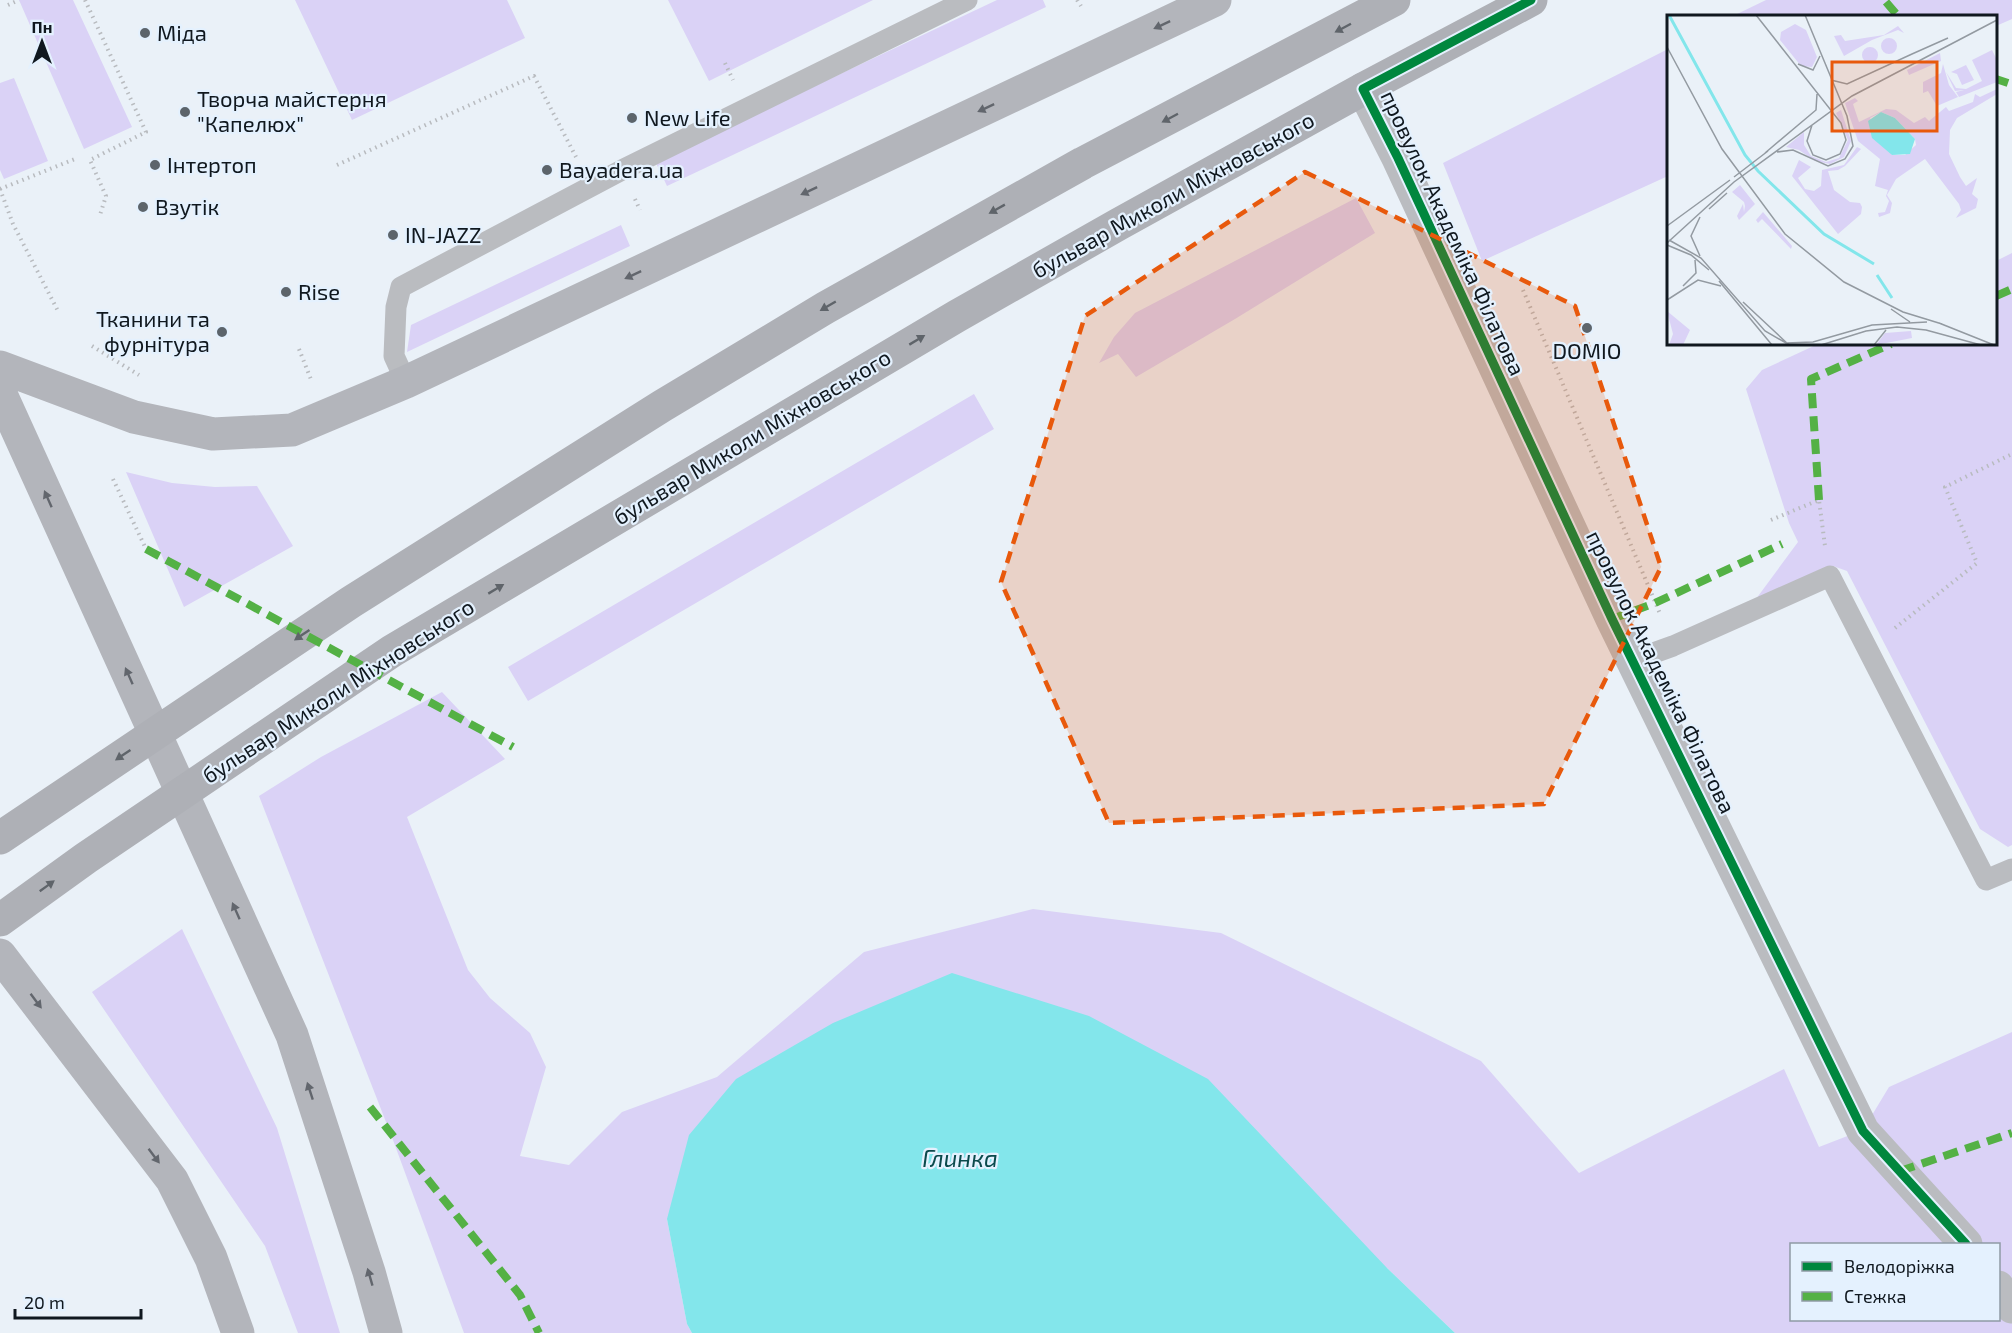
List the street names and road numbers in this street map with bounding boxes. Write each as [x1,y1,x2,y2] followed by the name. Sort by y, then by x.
[1375,86,1531,380] street label: провулок Академіка Філатова
[1027,106,1319,284] street label: бульвар Миколи Міхновського
[608,343,895,530] street label: бульвар Миколи Міхновського
[1581,526,1742,818] street label: провулок Академіка Філатова
[197,592,479,789] street label: бульвар Миколи Міхновського

